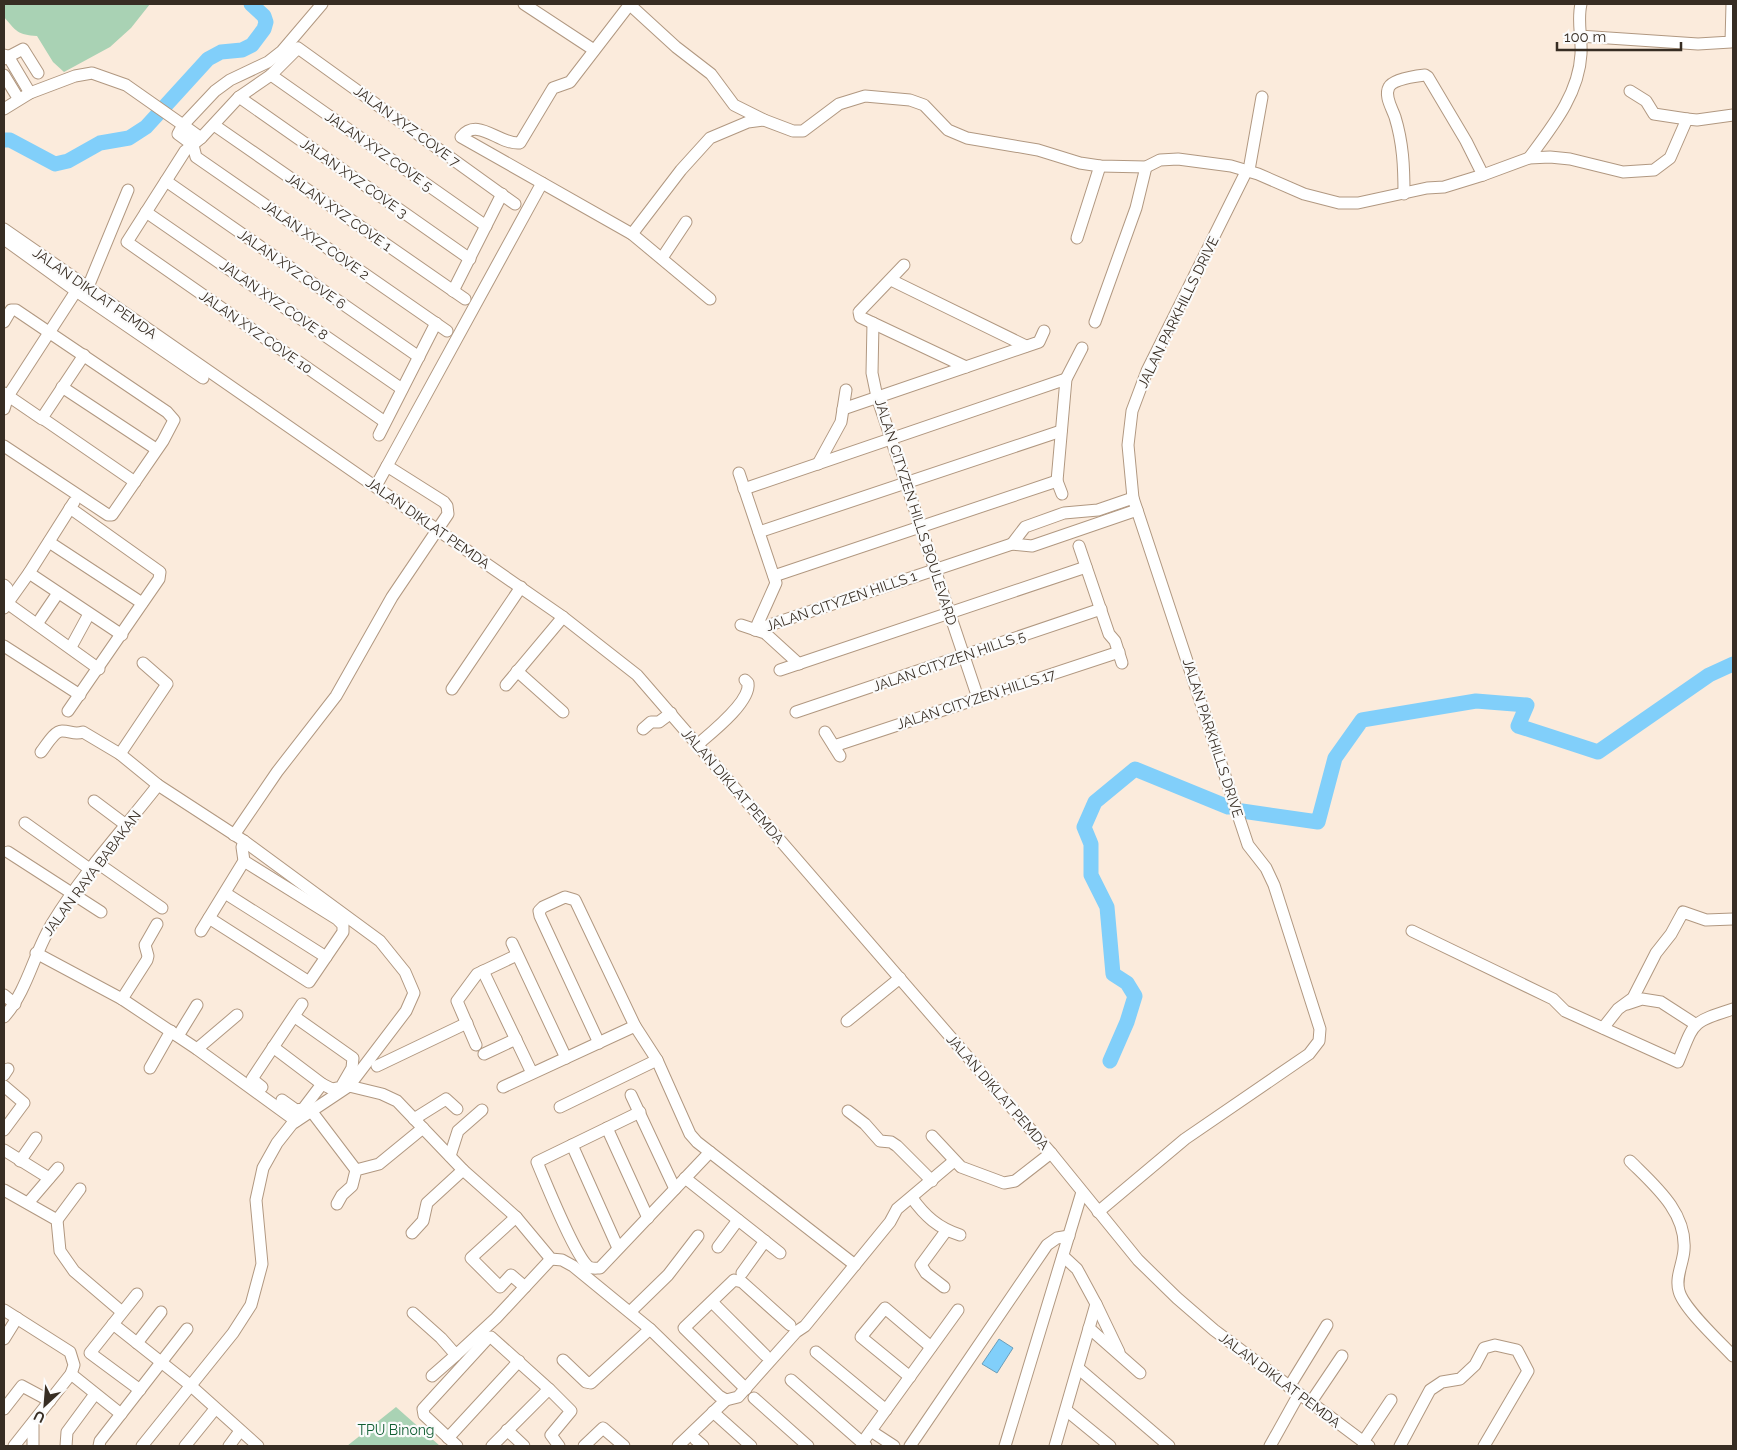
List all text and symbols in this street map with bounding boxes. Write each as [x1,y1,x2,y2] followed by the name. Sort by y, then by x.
[1557,20,1681,52] scale bar
[1564,28,1606,46] text: 100 m
[351,82,463,170] street label: JALAN XYZ COVE 7
[322,108,436,194] street label: JALAN XYZ COVE 5
[297,135,411,221] street label: JALAN XYZ COVE 3
[283,169,395,255] street label: JALAN XYZ COVE 1
[260,197,372,283] street label: JALAN XYZ COVE 2
[235,226,349,312] street label: JALAN XYZ COVE 6
[1134,234,1222,390] street label: JALAN PARKHILLS DRIVE
[30,244,160,342] street label: JALAN DIKLAT PEMDA
[217,257,331,343] street label: JALAN XYZ COVE 8
[197,287,315,377] street label: JALAN XYZ COVE 10
[872,397,960,627] street label: JALAN CITYZEN HILLS BOULEVARD
[363,474,493,572] street label: JALAN DIKLAT PEMDA
[763,568,919,634] street label: JALAN CITYZEN HILLS 1
[871,627,1028,695] street label: JALAN CITYZEN HILLS 5
[1180,656,1246,820] street label: JALAN PARKHILLS DRIVE
[895,666,1058,732] street label: JALAN CITYZEN HILLS 17
[679,725,788,847] street label: JALAN DIKLAT PEMDA
[40,807,144,939] street label: JALAN RAYA BABAKAN
[944,1031,1053,1153] street label: JALAN DIKLAT PEMDA
[1216,1329,1344,1431] street label: JALAN DIKLAT PEMDA
[20,1380,70,1430] north arrow
[31,1407,48,1426] text: U
[357,1422,435,1438] park label: TPU Binong

